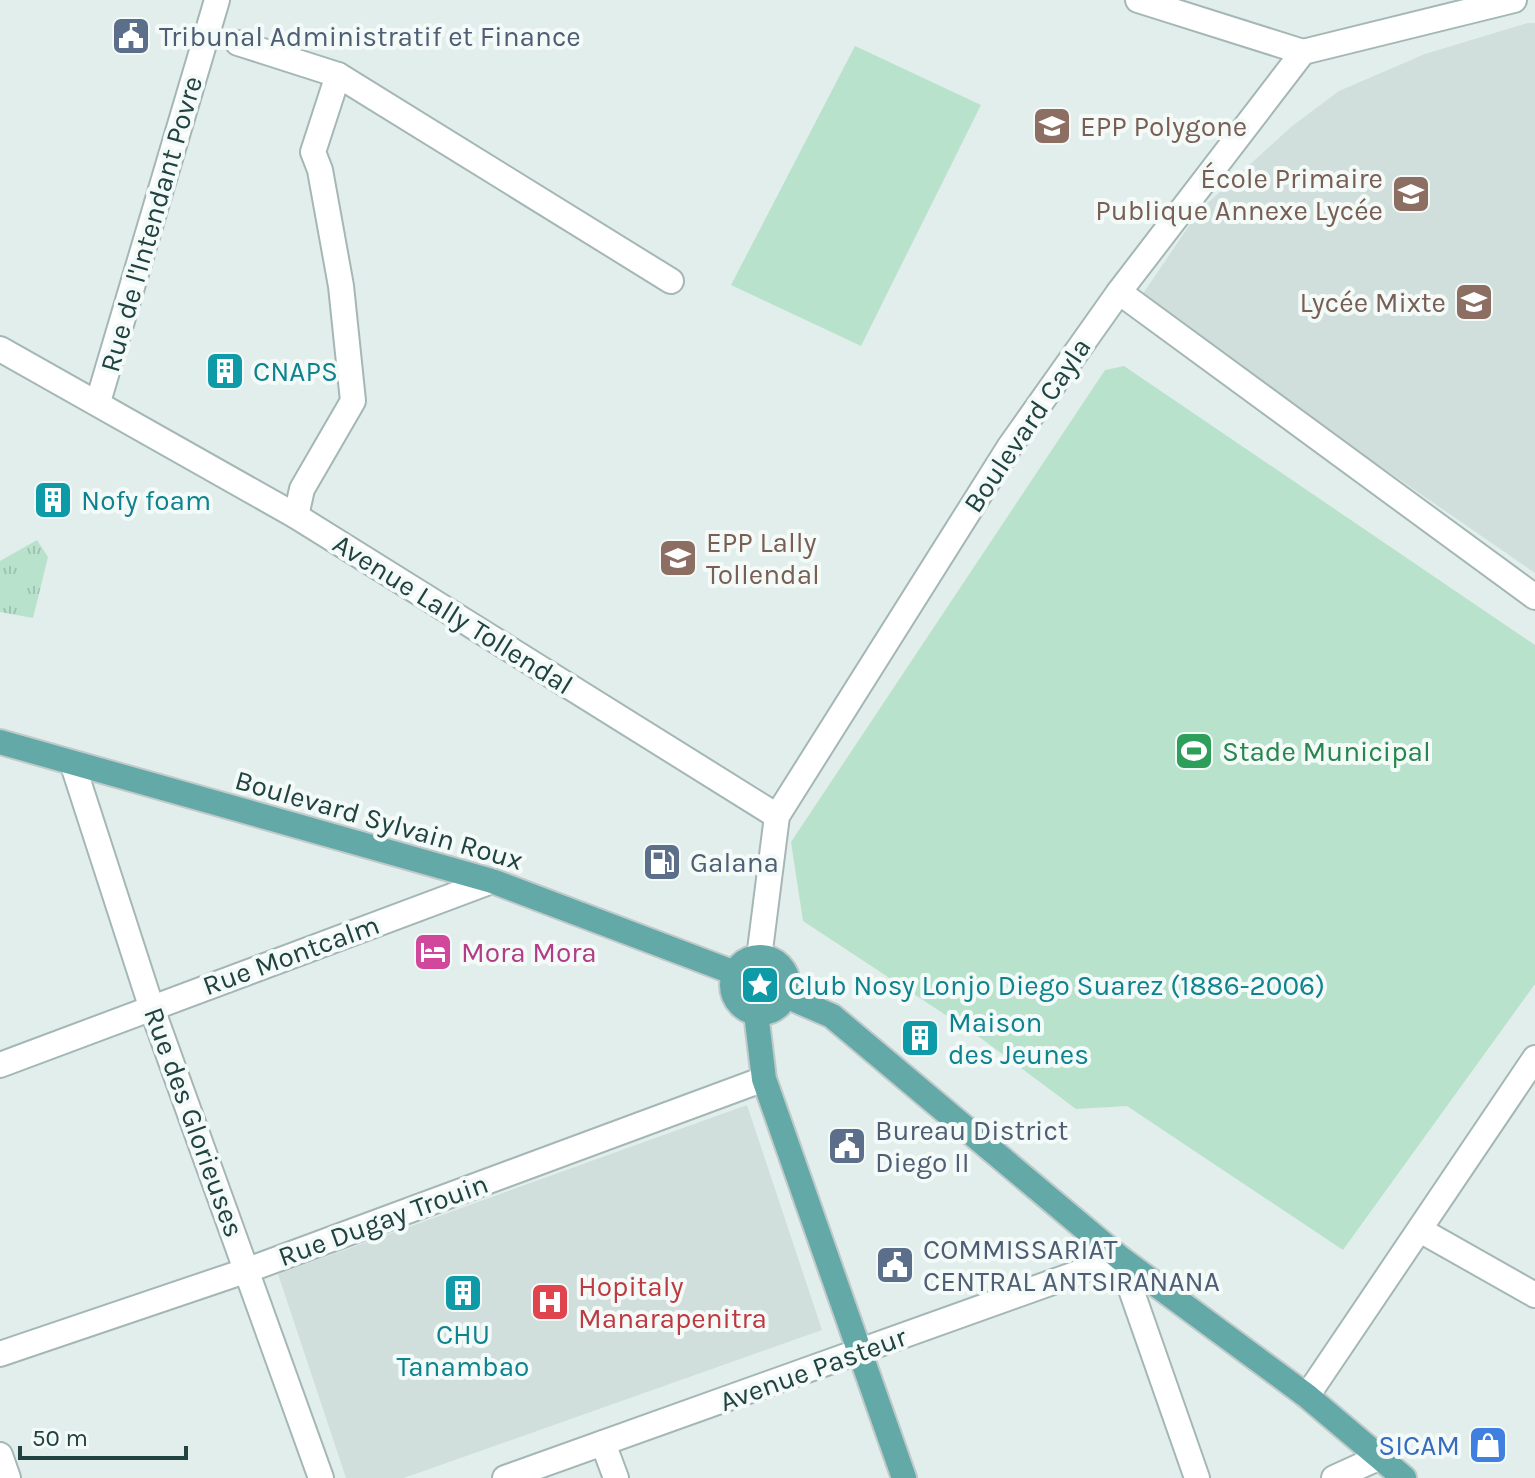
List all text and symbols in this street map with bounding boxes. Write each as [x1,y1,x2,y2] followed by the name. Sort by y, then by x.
[110,15,152,57] public building icon: Tribunal Administratif et Finance
[159,20,581,53] place label: Tribunal Administratif et Finance
[93,72,209,376] street label: Rue de l'Intendant Povre
[1031,105,1073,147] school or university icon: EPP Polygone
[1080,110,1247,143] place label: EPP Polygone
[1095,161,1383,227] place label: École Primaire Publique Annexe Lycée
[1390,173,1432,215] school or university icon: École Primaire Publique Annexe Lycée
[1453,281,1495,323] school or university icon: Lycée Mixte
[1300,286,1446,319] place label: Lycée Mixte
[956,331,1098,519] street label: Boulevard Cayla
[204,350,246,392] building icon: CNAPS
[253,355,338,388] place label: CNAPS
[32,479,74,521] building icon: Nofy foam
[81,484,211,517] place label: Nofy foam
[706,526,820,591] place label: EPP Lally Tollendal
[327,527,579,701] street label: Avenue Lally Tollendal
[657,537,699,579] school or university icon: EPP Lally Tollendal
[1173,730,1215,772] sports icon: Stade Municipal
[1222,735,1431,768] place label: Stade Municipal
[231,763,527,877] street label: Boulevard Sylvain Roux
[641,841,683,883] fuel station icon: Galana
[690,846,779,879] place label: Galana
[198,908,384,1002] street label: Rue Montcalm
[412,931,454,973] hotel icon: Mora Mora
[461,936,597,969] place label: Mora Mora
[739,964,781,1006] place icon: Club Nosy Lonjo Diego Suarez (1886-2006)
[788,969,1325,1002] place label: Club Nosy Lonjo Diego Suarez (1886-2006)
[137,1003,251,1241] street label: Rue des Glorieuses
[948,1006,1089,1071] place label: Maison des Jeunes
[899,1017,941,1059] building icon: Maison des Jeunes
[875,1114,1068,1179] place label: Bureau District Diego II
[826,1125,868,1167] public building icon: Bureau District Diego II
[273,1167,493,1273] street label: Rue Dugay Trouin
[923,1233,1220,1298] place label: COMMISSARIAT CENTRAL ANTSIRANANA
[874,1244,916,1286] public building icon: COMMISSARIAT CENTRAL ANTSIRANANA
[578,1270,767,1335] place label: Hopitaly Manarapenitra
[442,1272,484,1314] building icon: CHU Tanambao
[529,1281,571,1323] hospital icon: Hopitaly Manarapenitra
[397,1318,529,1383] place label: CHU Tanambao
[715,1320,912,1418] street label: Avenue Pasteur
[20,1410,186,1460] scale bar
[32,1424,88,1452] text: 50 m
[1467,1424,1509,1466] shop icon: SICAM
[1378,1429,1460,1462] place label: SICAM

